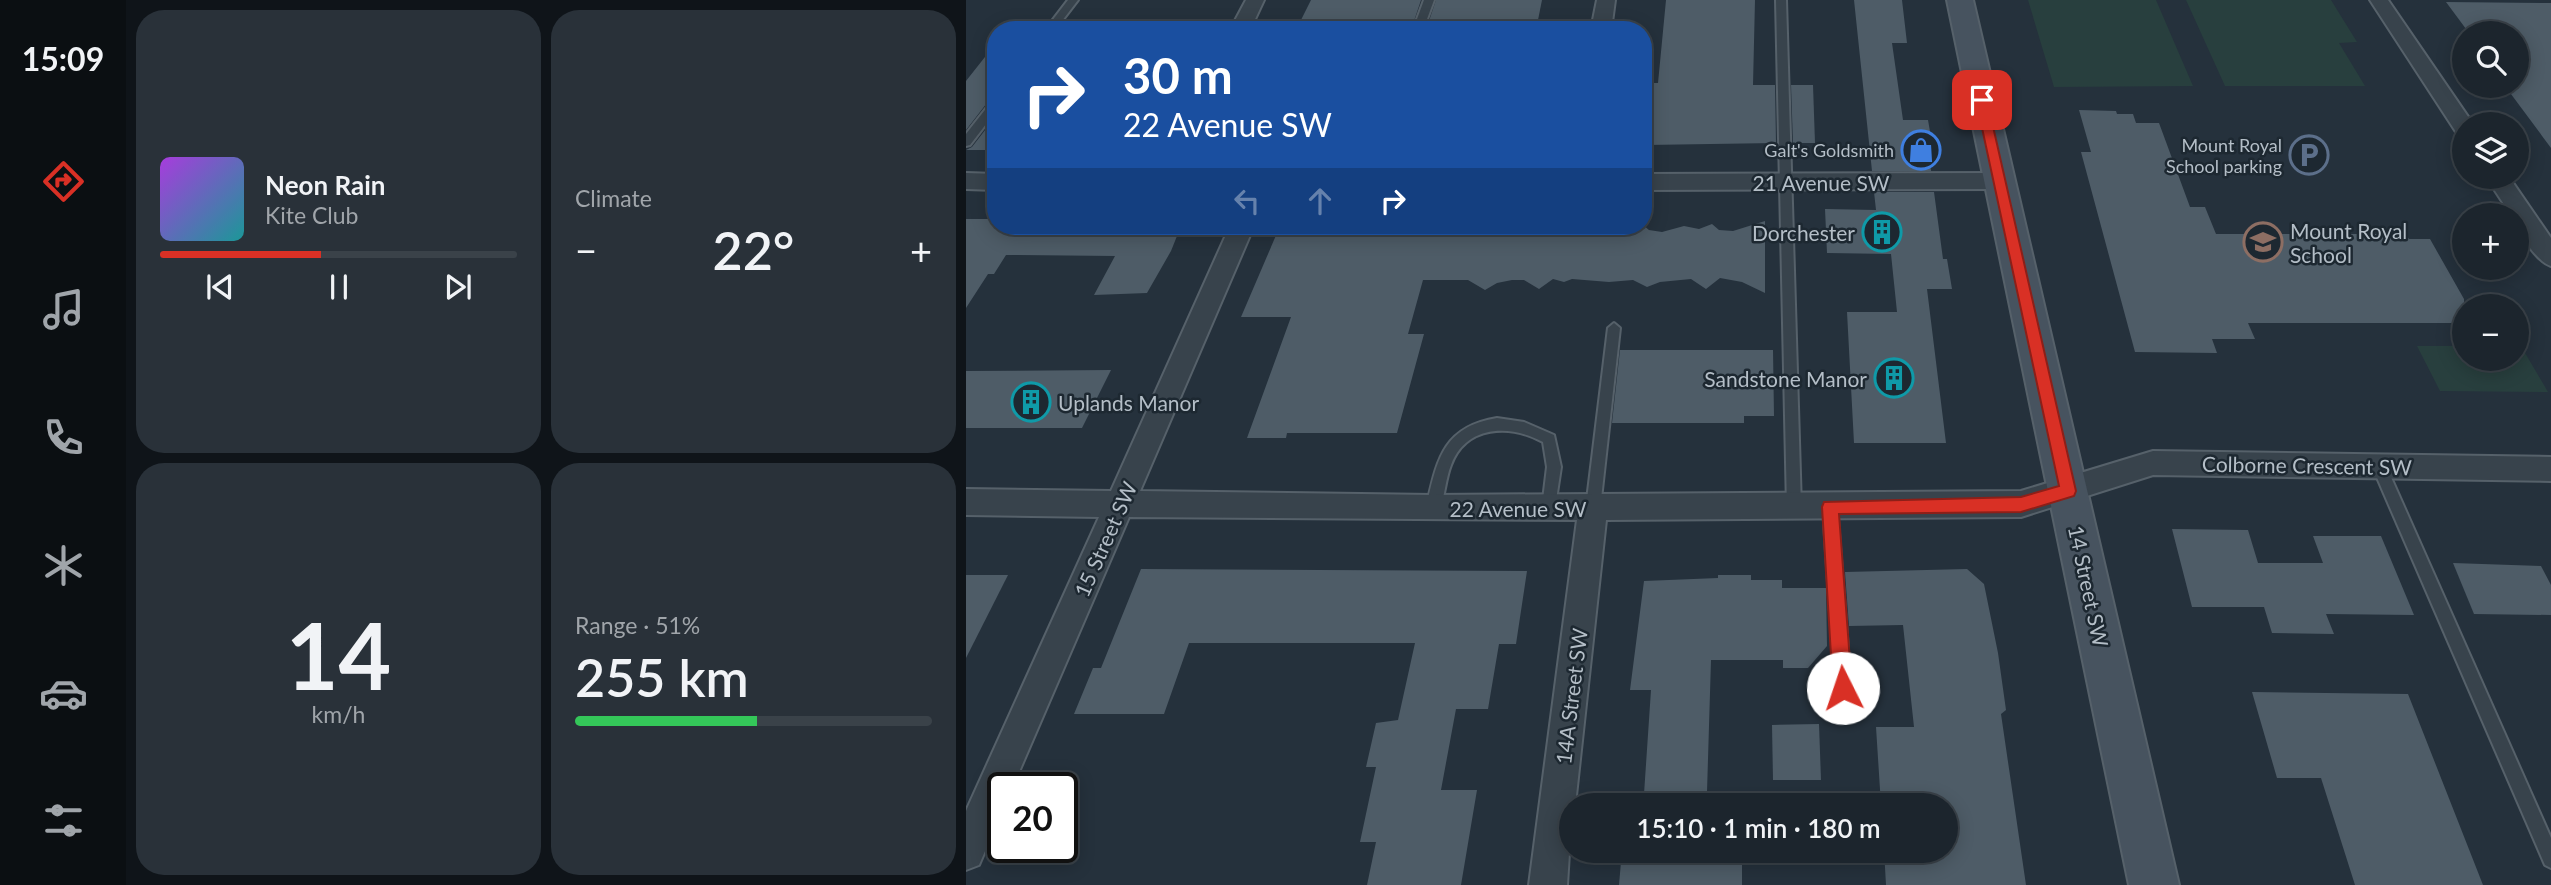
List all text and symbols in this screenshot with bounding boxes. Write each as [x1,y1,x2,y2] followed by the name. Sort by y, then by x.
[2452,21,2529,371] map controls
[2452,21,2529,98] button: search
[22,39,104,78] text: 15:09
[1123,46,1233,104] text: 30 m
[1008,49,1099,140] icon: right
[1952,70,2012,130] pin
[1963,81,2001,119] icon: arrive
[1123,105,1332,144] text: 22 Avenue SW
[2452,112,2529,189] button: layers
[1900,129,1942,171] shop icon: Galt's Goldsmith
[2166,134,2282,177] place label: Mount Royal School parking
[2288,134,2330,176] parking icon: Mount Royal School parking
[1764,139,1894,161] place label: Galt's Goldsmith
[39,157,88,206] icon: directions
[265,169,385,201] text: Neon Rain
[1752,170,1890,195] street label: 21 Avenue SW
[1228,182,1266,220] icon: left
[1301,182,1339,220] icon: ahead
[1374,182,1412,220] icon: right
[575,184,652,212] text: Climate
[265,201,358,229] text: Kite Club
[2452,203,2529,280] button: +
[1861,211,1903,253] building icon: Dorchester
[2290,218,2407,267] place label: Mount Royal School
[713,219,794,281] text: 22°
[1752,220,1855,245] place label: Dorchester
[2242,221,2284,263] school or university icon: Mount Royal School
[575,227,597,273] text: −
[910,227,932,273] text: +
[201,268,239,306] icon: previous
[320,268,358,306] icon: pause
[439,268,477,306] icon: next
[39,285,88,334] icon: music
[2452,294,2529,371] button: −
[1873,357,1915,399] building icon: Sandstone Manor
[1704,366,1867,391] place label: Sandstone Manor
[1010,381,1052,423] building icon: Uplands Manor
[1058,390,1199,415] place label: Uplands Manor
[39,413,88,462] icon: phone
[2202,451,2412,479] street label: Colborne Crescent SW
[1068,477,1142,600] street label: 15 Street SW
[1449,496,1587,521] street label: 22 Avenue SW
[2064,523,2114,649] street label: 14 Street SW
[39,541,88,590] icon: climate
[286,600,391,709] text: 14
[575,611,700,639] text: Range · 51%
[1550,626,1592,766] street label: 14A Street SW
[575,646,749,708] text: 255 km
[1806,651,1880,725] position arrow
[39,669,88,718] icon: car
[312,700,365,728] text: km/h
[987,772,1078,863] speed limit sign: 20
[39,796,88,845] icon: filters
[1636,812,1881,844] text: 15:10 · 1 min · 180 m

